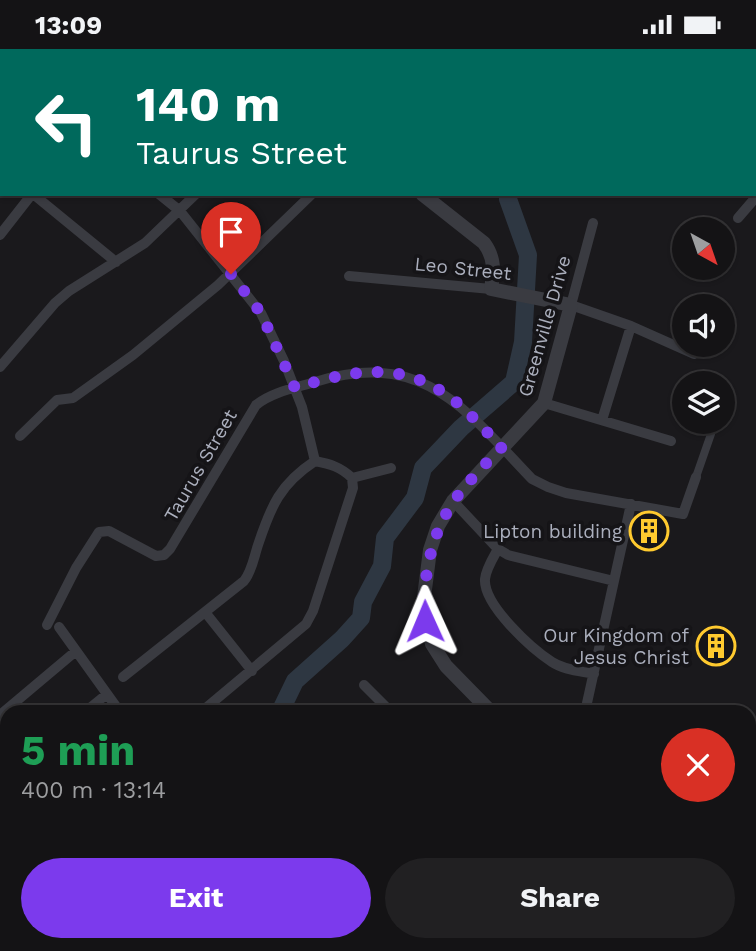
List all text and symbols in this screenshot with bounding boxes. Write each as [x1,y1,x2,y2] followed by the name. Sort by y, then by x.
[35,10,102,40] text: 13:09
[136,75,280,133] text: 140 m
[21,77,112,168] icon: left
[136,134,347,172] text: Taurus Street
[201,202,261,274] pin
[212,213,250,251] icon: arrive
[672,217,735,280] north arrow
[672,217,735,434] map controls
[413,252,512,285] street label: Leo Street
[513,253,576,399] street label: Greenville Drive
[672,294,735,357] button: sound
[672,371,735,434] button: layers
[159,405,242,525] street label: Taurus Street
[628,510,670,552] building icon: Lipton building
[483,520,623,543] place label: Lipton building
[388,584,462,658] position arrow
[543,624,690,669] place label: Our Kingdom of Jesus Christ
[695,625,737,667] building icon: Our Kingdom of Jesus Christ
[21,726,135,775] text: 5 min
[661,728,735,802] button: close
[21,777,166,804] text: 400 m · 13:14
[21,858,371,938] button: Exit
[385,858,735,938] button: Share

